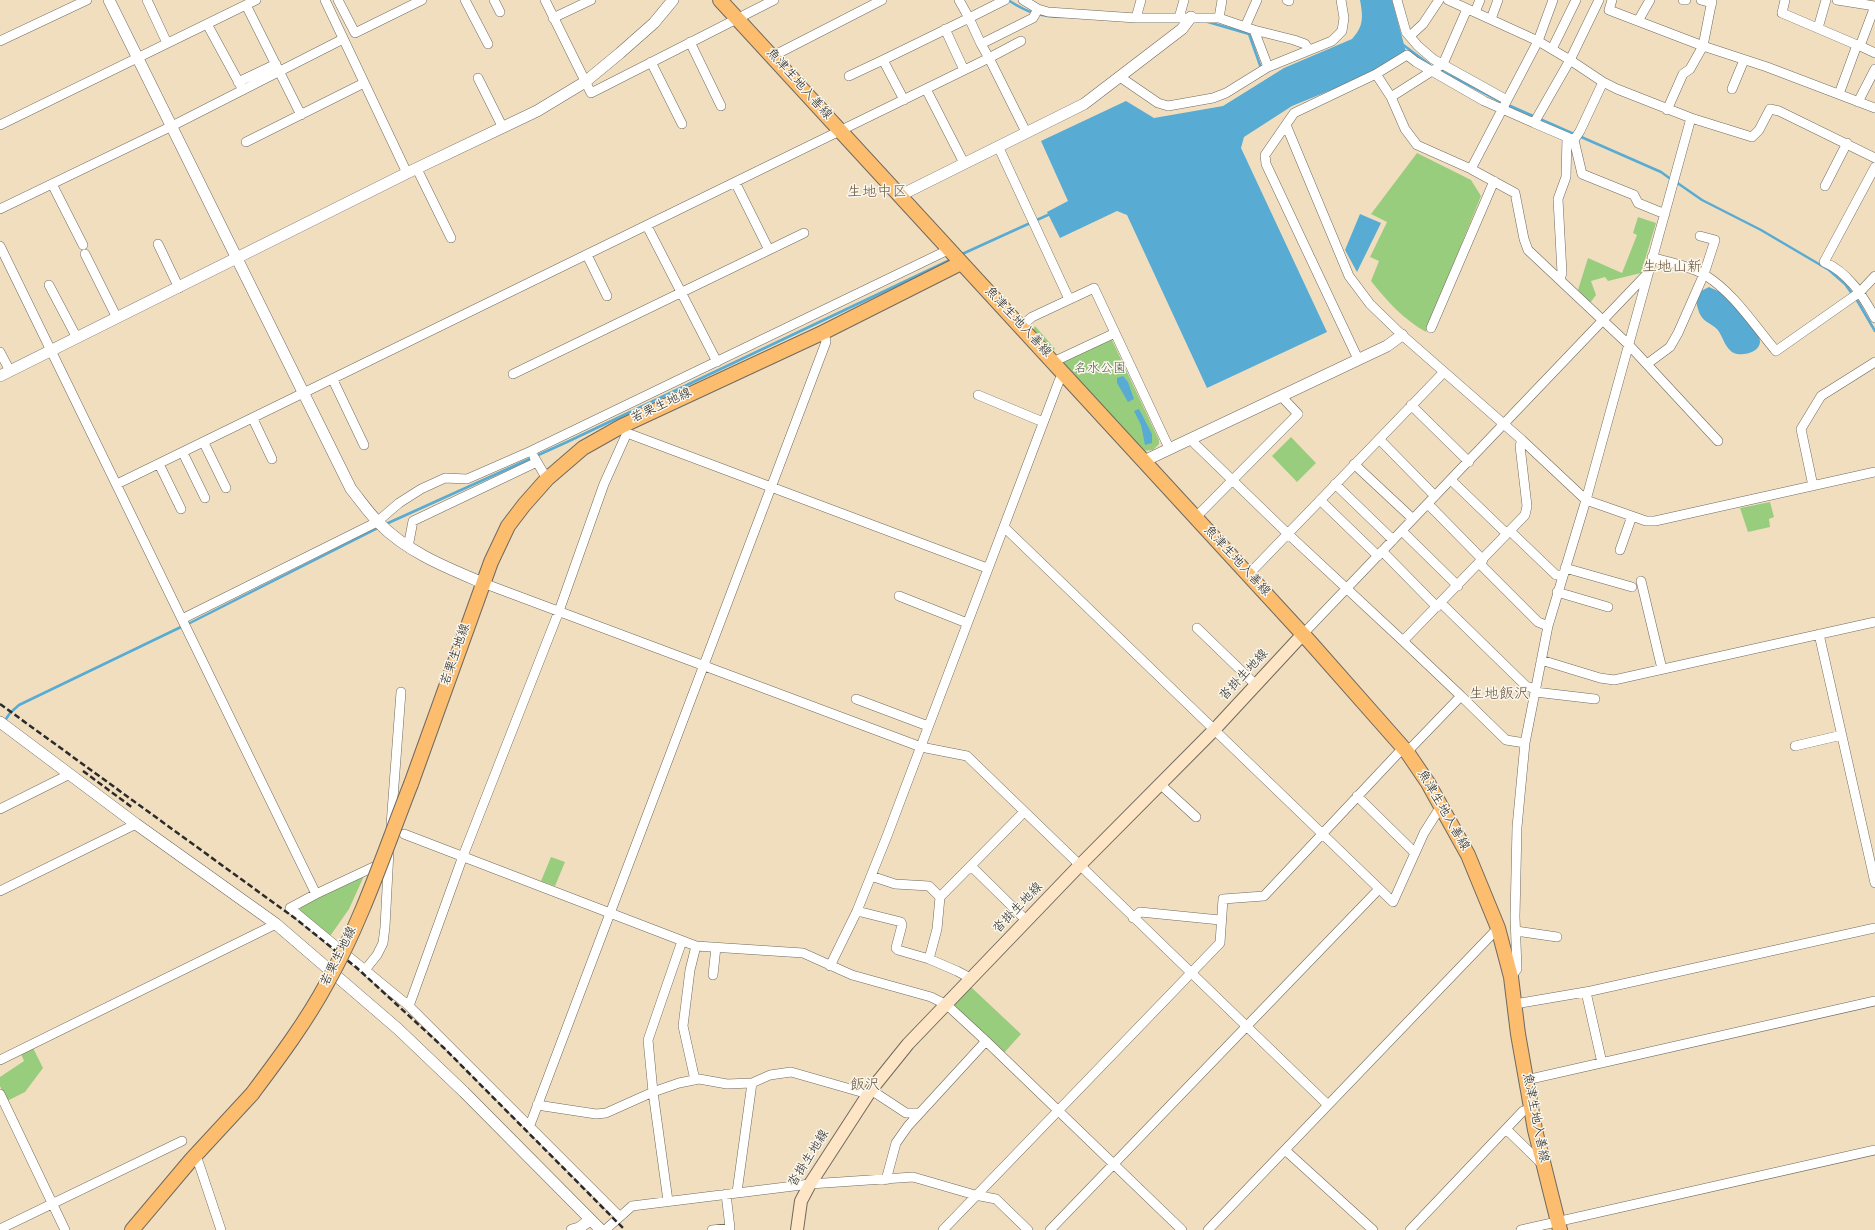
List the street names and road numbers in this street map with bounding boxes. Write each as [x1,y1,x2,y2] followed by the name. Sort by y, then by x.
[762,46,834,124] street label: 魚津生地入善線
[980,284,1054,362] street label: 魚津生地入善線
[629,386,695,428] street label: 若栗生地線
[1199,523,1273,601] street label: 魚津生地入善線
[439,622,475,688] street label: 若栗生地線
[1217,647,1273,705] street label: 沓掛生地線
[1412,768,1472,854] street label: 魚津生地入善線
[991,880,1047,938] street label: 沓掛生地線
[319,924,361,990] street label: 若栗生地線
[1518,1072,1550,1164] street label: 魚津生地入善線
[786,1127,834,1191] street label: 沓掛生地線

